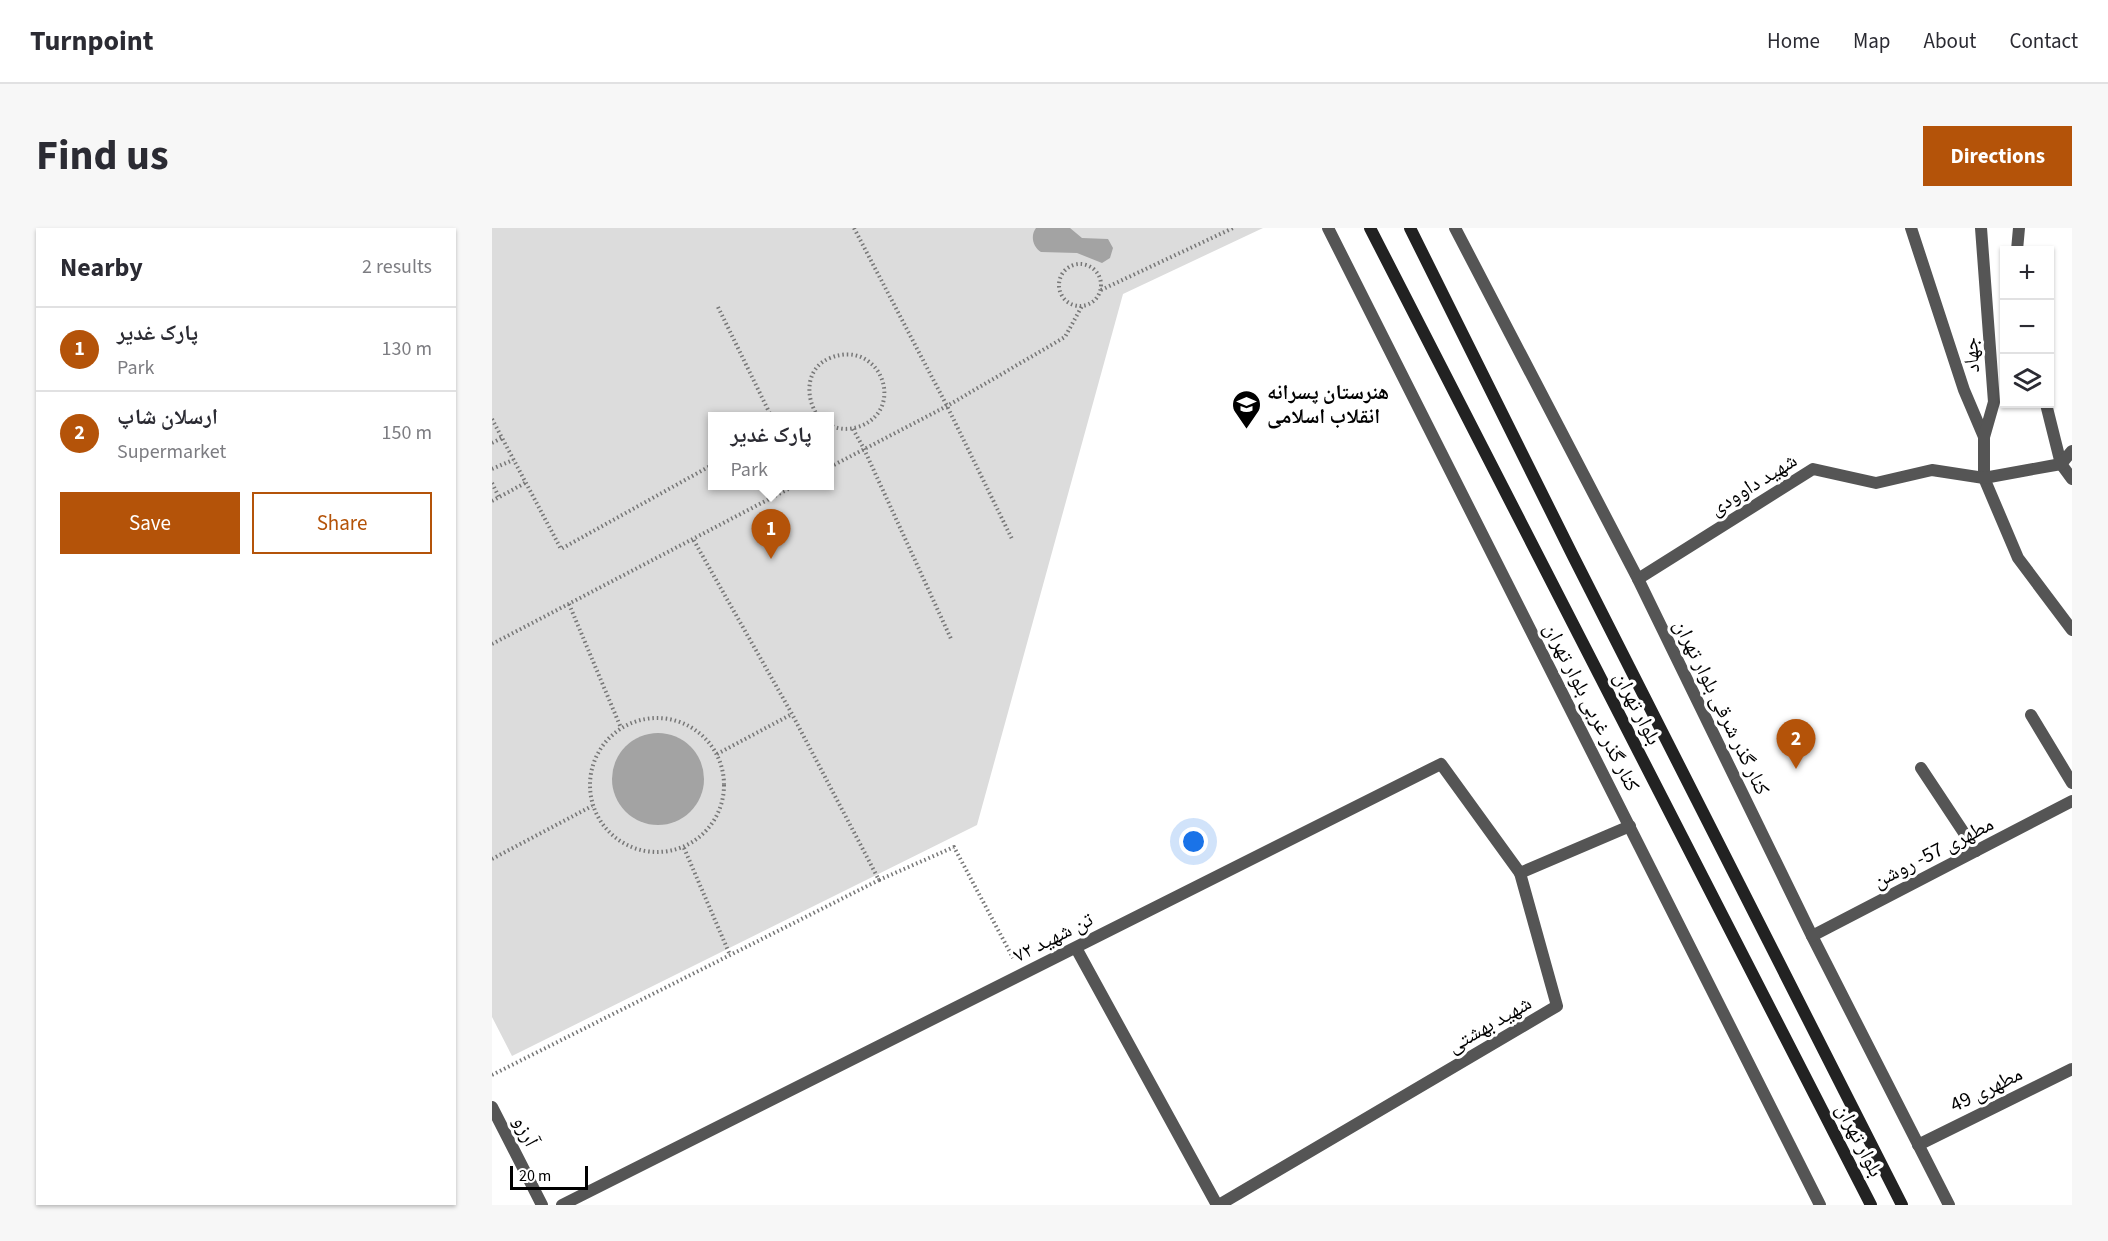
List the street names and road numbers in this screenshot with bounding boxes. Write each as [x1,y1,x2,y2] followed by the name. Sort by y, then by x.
[1955,336,1987,374] street label: جهاد
[1703,445,1803,523] street label: شهید داوودی
[1666,614,1778,800] street label: کنار گذر شرقی بلوار تهران
[1539,618,1645,796] street label: کنار گذر غربی بلوار تهران
[1609,667,1667,749] street label: بلوار تهران
[1867,809,1999,895] street label: مطهری 57- روشن
[1008,904,1098,970] street label: ۷۲ تن شهید
[1441,988,1537,1060] street label: شهید بهشتی
[1945,1059,2027,1119] street label: مطهری 49
[1829,1098,1891,1182] street label: بلوار تهران
[506,1110,547,1152] street label: آرزو

